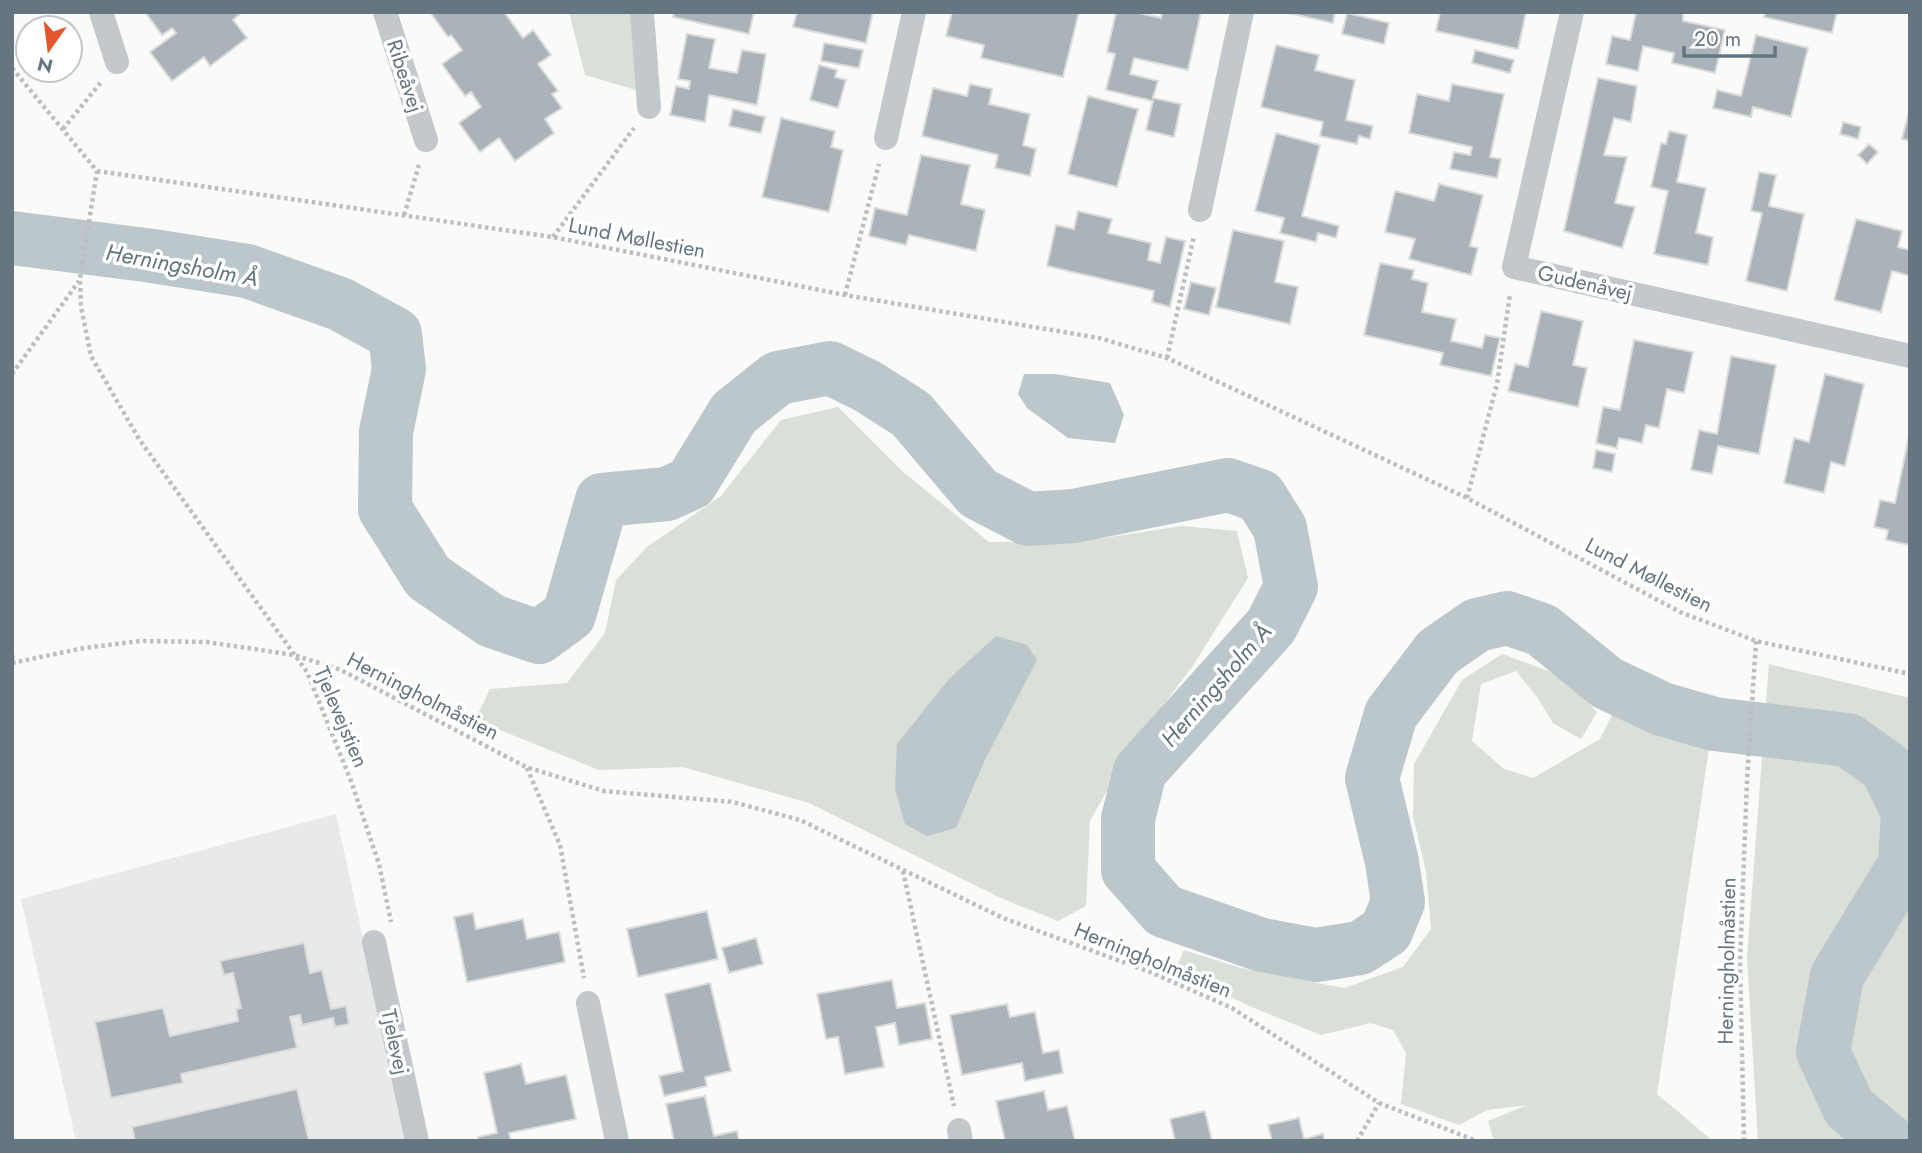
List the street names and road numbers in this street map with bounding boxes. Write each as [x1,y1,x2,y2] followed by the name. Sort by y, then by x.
[379,36,431,116] street label: Ribeåvej
[566,210,708,266] street label: Lund Møllestien
[1535,258,1635,308] street label: Gudenåvej
[1580,530,1718,620] street label: Lund Møllestien
[342,645,504,747] street label: Herningholmåstien
[306,662,376,772] street label: Tjelevejstien
[1711,877,1743,1045] street label: Herningholmåstien
[1070,915,1236,1005] street label: Herningholmåstien
[373,1007,417,1077] street label: Tjelevej

